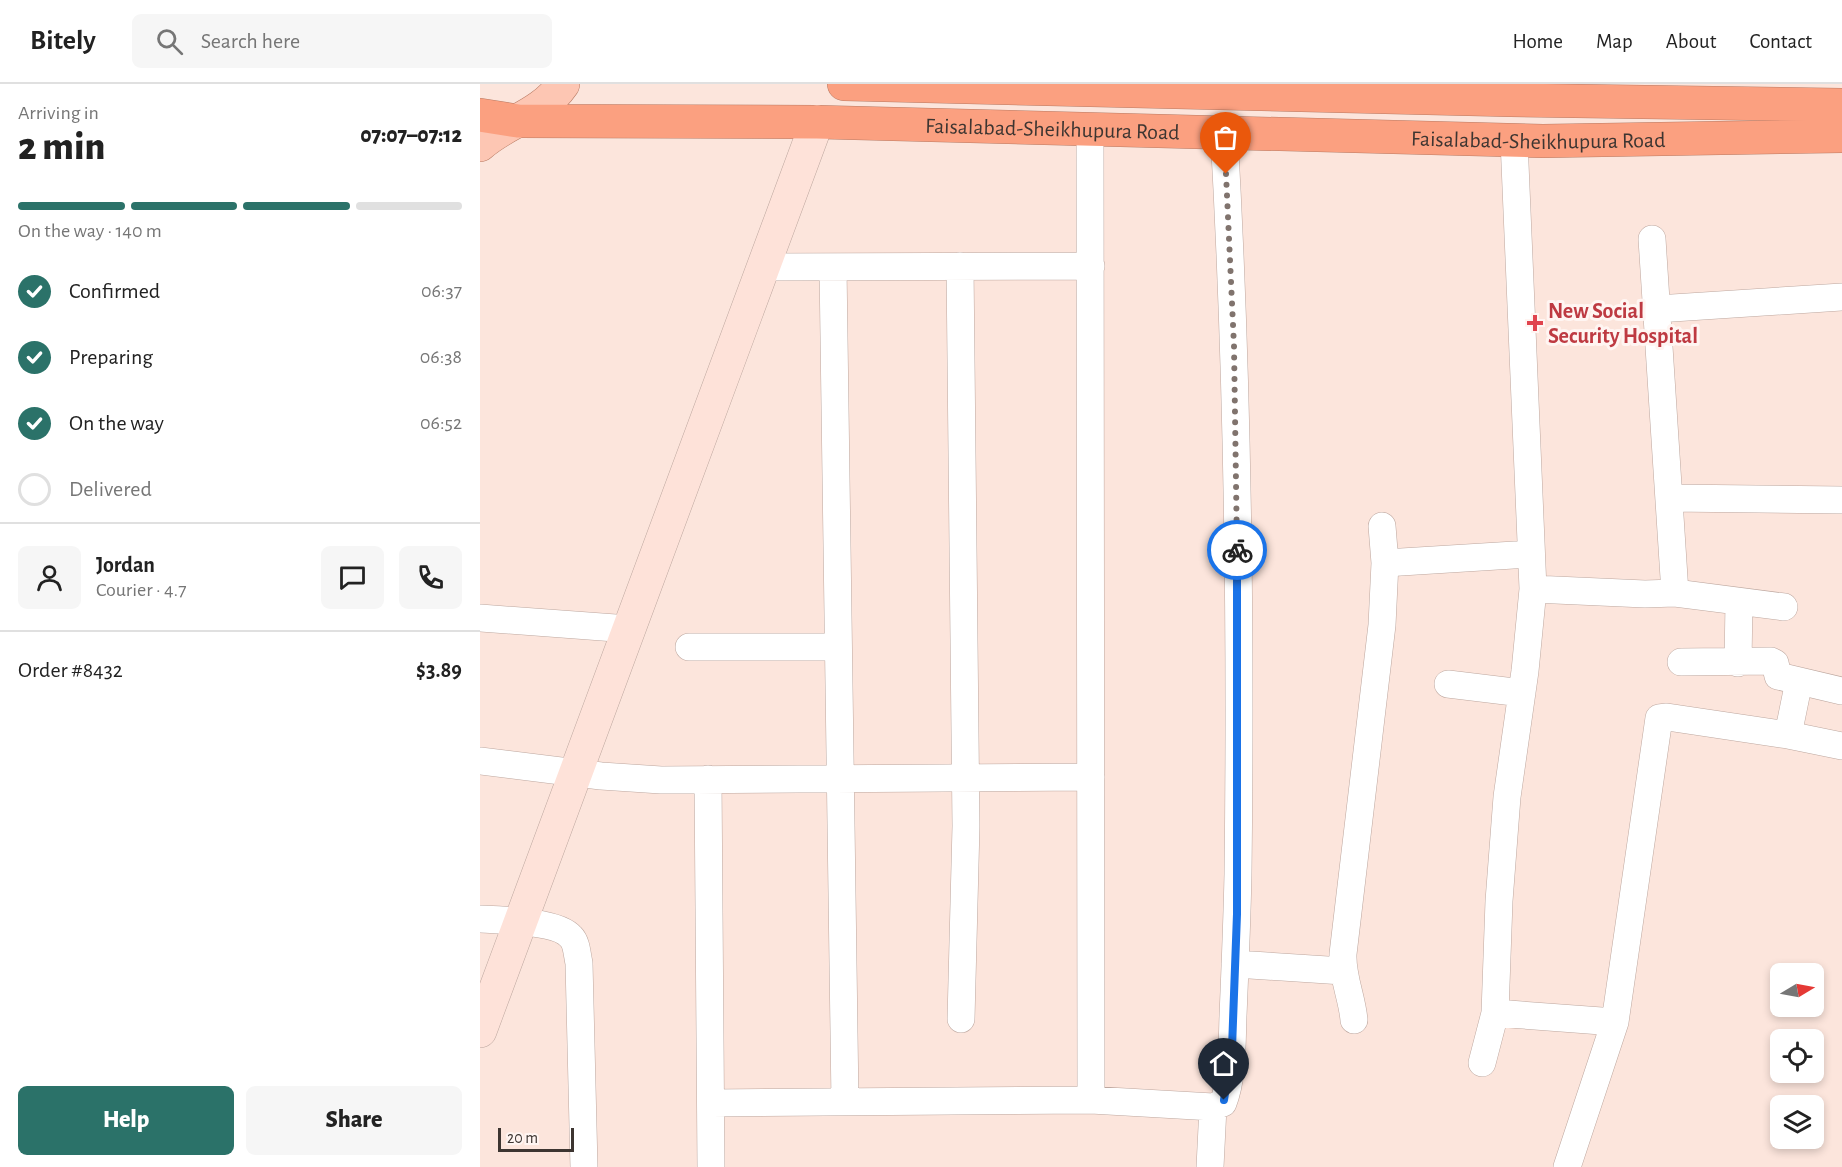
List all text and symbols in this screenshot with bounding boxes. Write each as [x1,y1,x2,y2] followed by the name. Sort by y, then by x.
[132,14,552,68] search box
[153,25,186,58] icon: search
[30,27,96,55] text: Bitely
[201,30,300,52] text: Search here
[1512,31,1563,52] text: Home
[1596,31,1633,52] text: Map
[1666,31,1716,52] text: About
[1749,31,1812,52] text: Contact
[18,103,99,123] text: Arriving in
[1200,112,1251,174] pin
[925,115,1180,143] street label: Faisalabad-Sheikhupura Road
[1209,121,1242,154] icon: bag
[360,124,462,146] text: 07:07–07:12
[18,128,105,167] text: 2 min
[1411,128,1666,153] street label: Faisalabad-Sheikhupura Road
[18,221,162,241] text: On the way · 140 m
[18,275,51,308] icon: check
[69,280,160,302] text: Confirmed
[421,281,462,301] text: 06:37
[1548,300,1698,348] place label: New Social Security Hospital
[1526,314,1544,332] marker: New Social Security Hospital
[18,341,51,374] icon: check
[69,346,153,368] text: Preparing
[420,347,462,367] text: 06:38
[18,407,51,440] icon: check
[69,412,164,434] text: On the way
[420,413,462,433] text: 06:52
[69,478,152,500] text: Delivered
[1207,520,1267,580] courier
[1221,534,1254,567] icon: bike
[18,546,81,609] button: person
[321,546,384,609] button: chat
[399,546,462,609] button: phone
[96,554,155,576] text: Jordan
[96,580,187,600] text: Courier · 4.7
[18,659,123,681] text: Order #8432
[416,659,462,681] text: $3.89
[1770,963,1824,1017] north arrow
[1770,963,1824,1149] map controls
[1770,1029,1824,1083] button: locate
[1198,1038,1249,1100] pin
[1207,1047,1240,1080] icon: home
[18,1086,234,1155] button: Help
[246,1086,462,1155] button: Share
[1770,1095,1824,1149] button: layers
[498,1125,574,1152] scale bar
[507,1130,538,1146] text: 20 m

